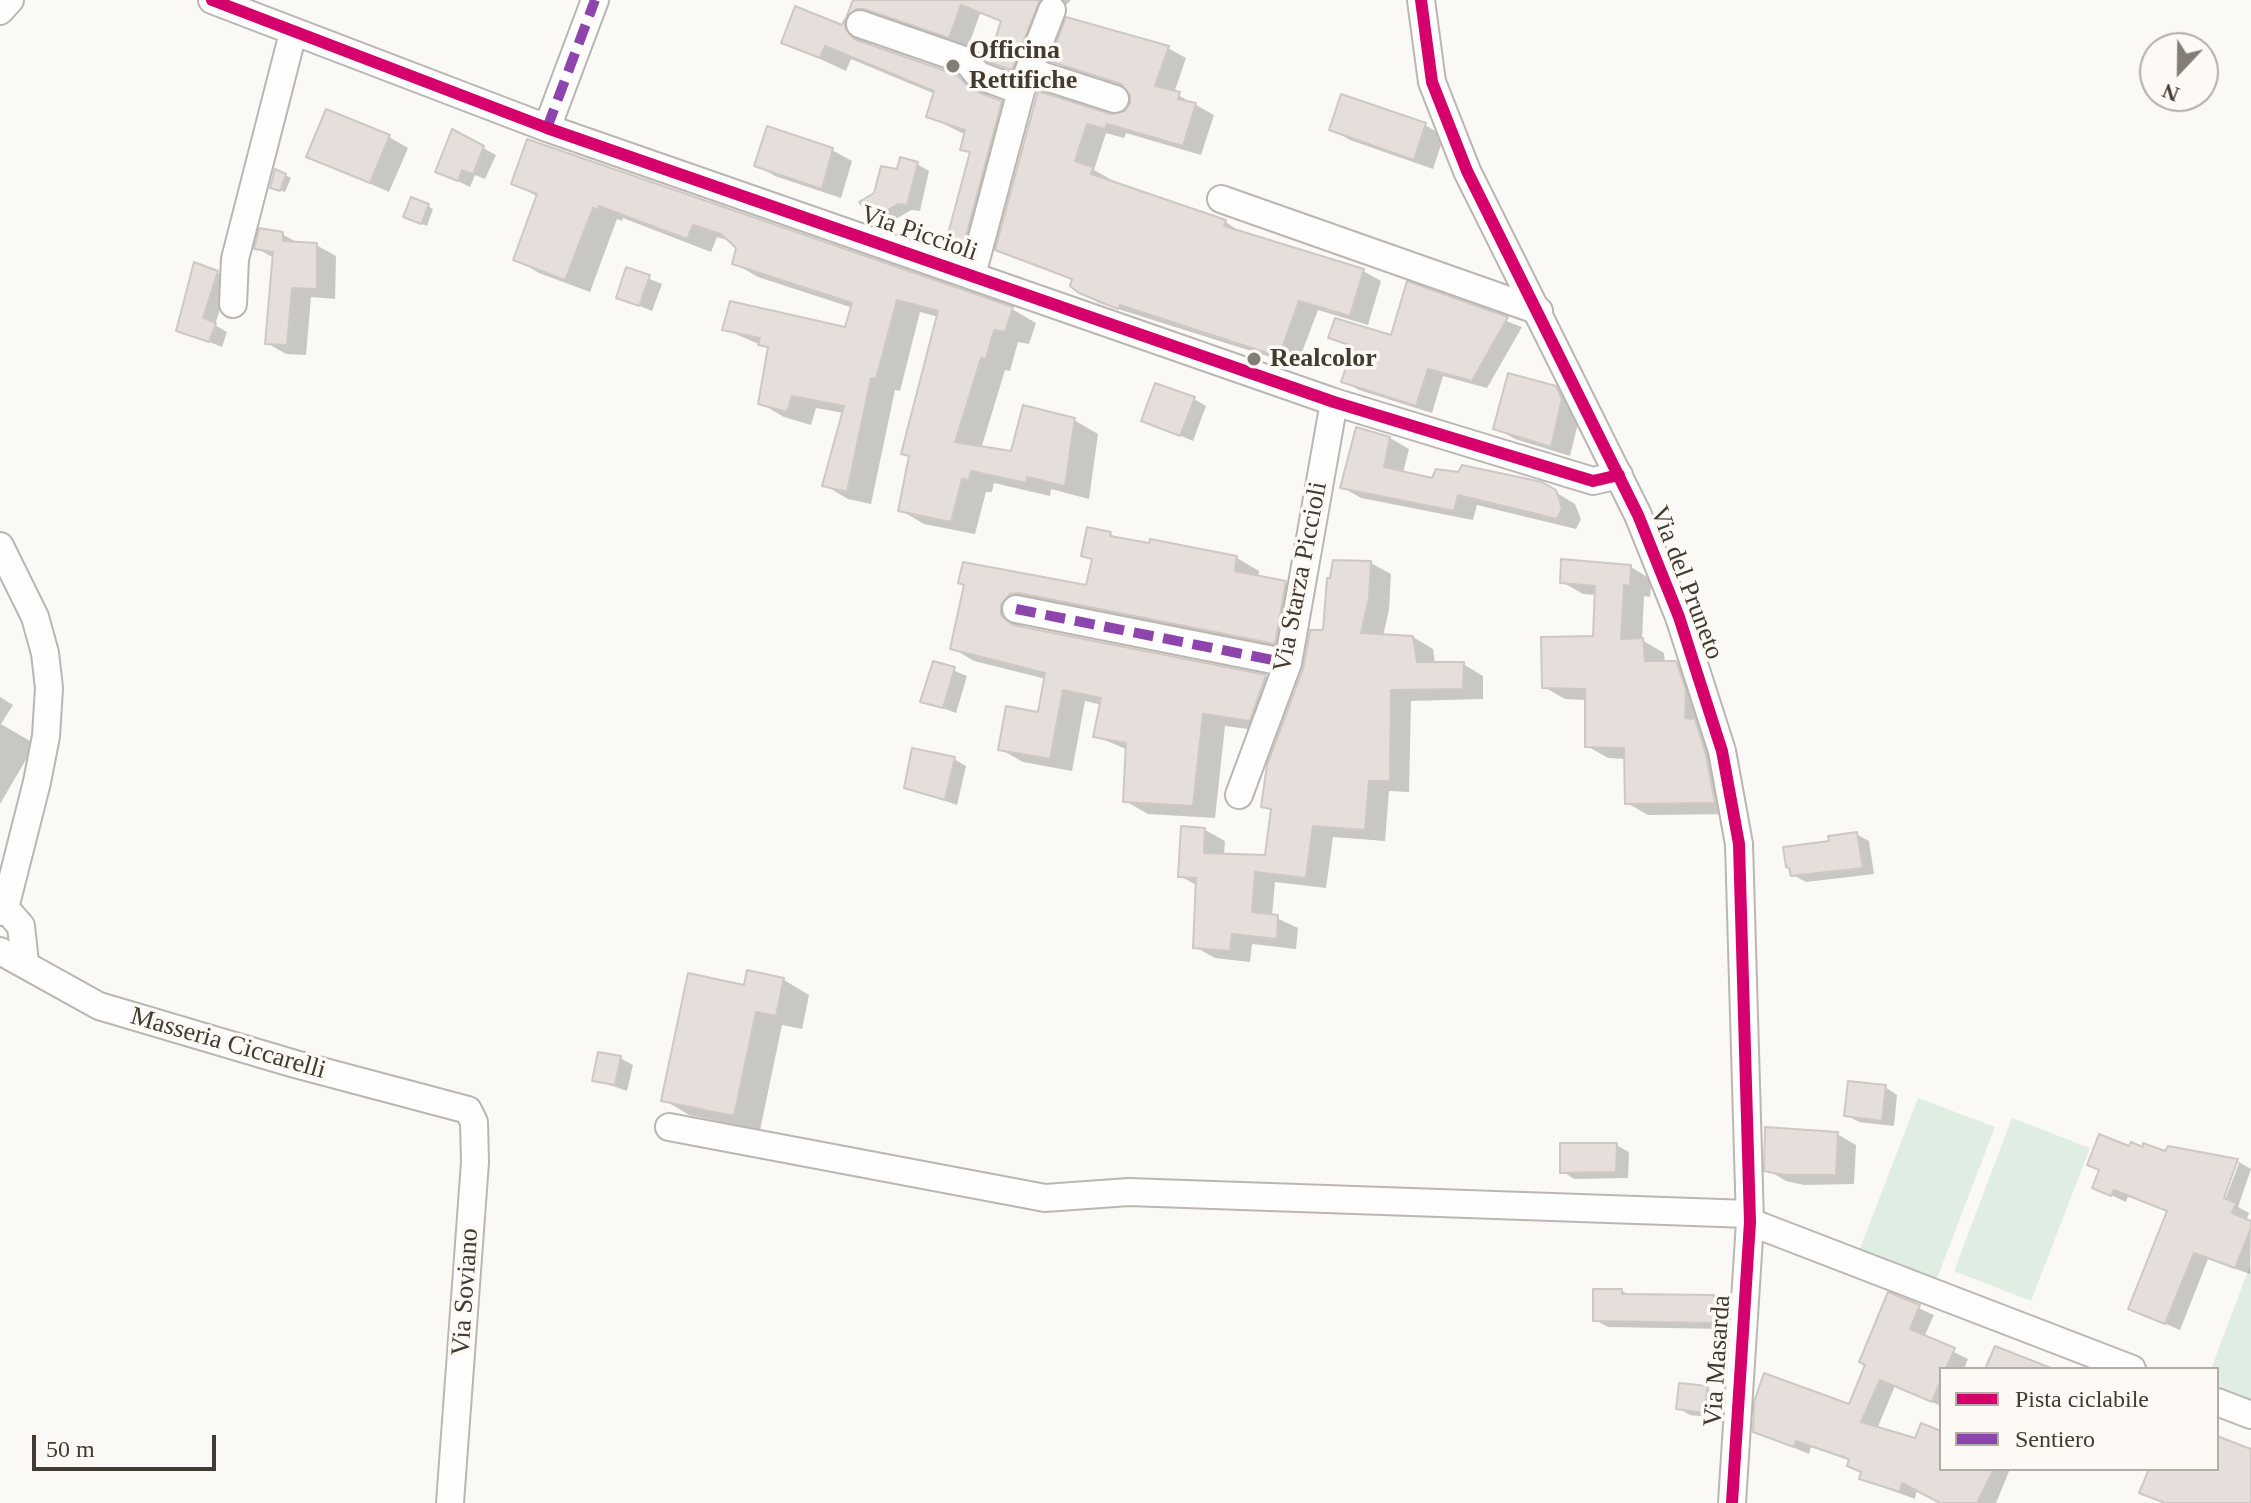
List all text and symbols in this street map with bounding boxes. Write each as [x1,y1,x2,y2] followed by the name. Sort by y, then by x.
[2139,32,2219,112] north arrow
[969,35,1077,96] place label: Officina Rettifiche
[944,57,962,75] marker: Officina Rettifiche
[2159,78,2183,107] text: N
[856,199,982,269] street label: Via Piccioli
[1270,343,1377,375] place label: Realcolor
[1245,350,1263,368] marker: Realcolor
[1267,479,1335,675] street label: Via Starza Piccioli
[1642,502,1730,664] street label: Via del Pruneto
[127,1001,329,1087] street label: Masseria Ciccarelli
[446,1227,486,1357] street label: Via Soviano
[1698,1294,1738,1428] street label: Via Masarda
[1939,1367,2219,1471] legend
[2015,1386,2149,1412] text: Pista ciclabile
[36,1419,220,1469] scale bar
[2015,1426,2095,1452] text: Sentiero
[46,1436,95,1462] text: 50 m

